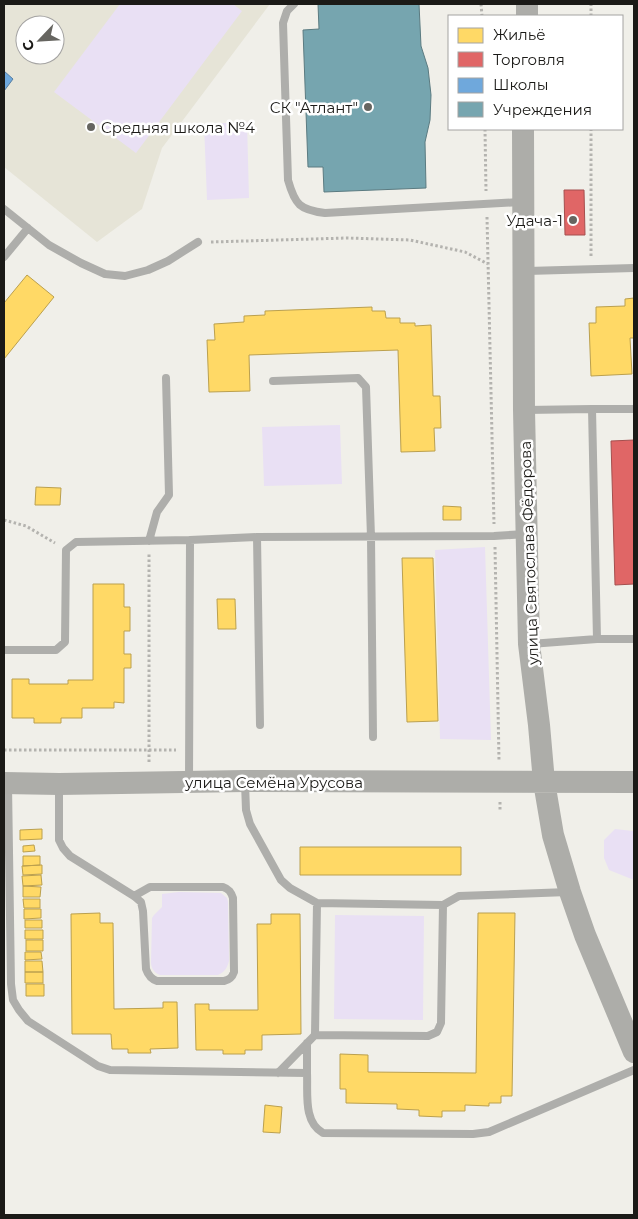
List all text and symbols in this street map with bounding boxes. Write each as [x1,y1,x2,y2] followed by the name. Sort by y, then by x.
[15,15,65,65] north arrow
[448,15,623,130] legend
[493,25,546,44] text: Жильё
[18,37,39,54] text: С
[493,50,565,69] text: Торговля
[493,75,549,94] text: Школы
[270,98,358,117] place label: СК "Атлант"
[493,100,592,119] text: Учреждения
[362,101,374,113] marker: СК "Атлант"
[101,118,255,137] place label: Средняя школа №4
[85,121,97,133] marker: Средняя школа №4
[506,211,563,230] place label: Удача-1
[567,214,579,226] marker: Удача-1
[516,441,542,666] street label: улица Святослава Фёдорова
[184,773,363,792] street label: улица Семёна Урусова

